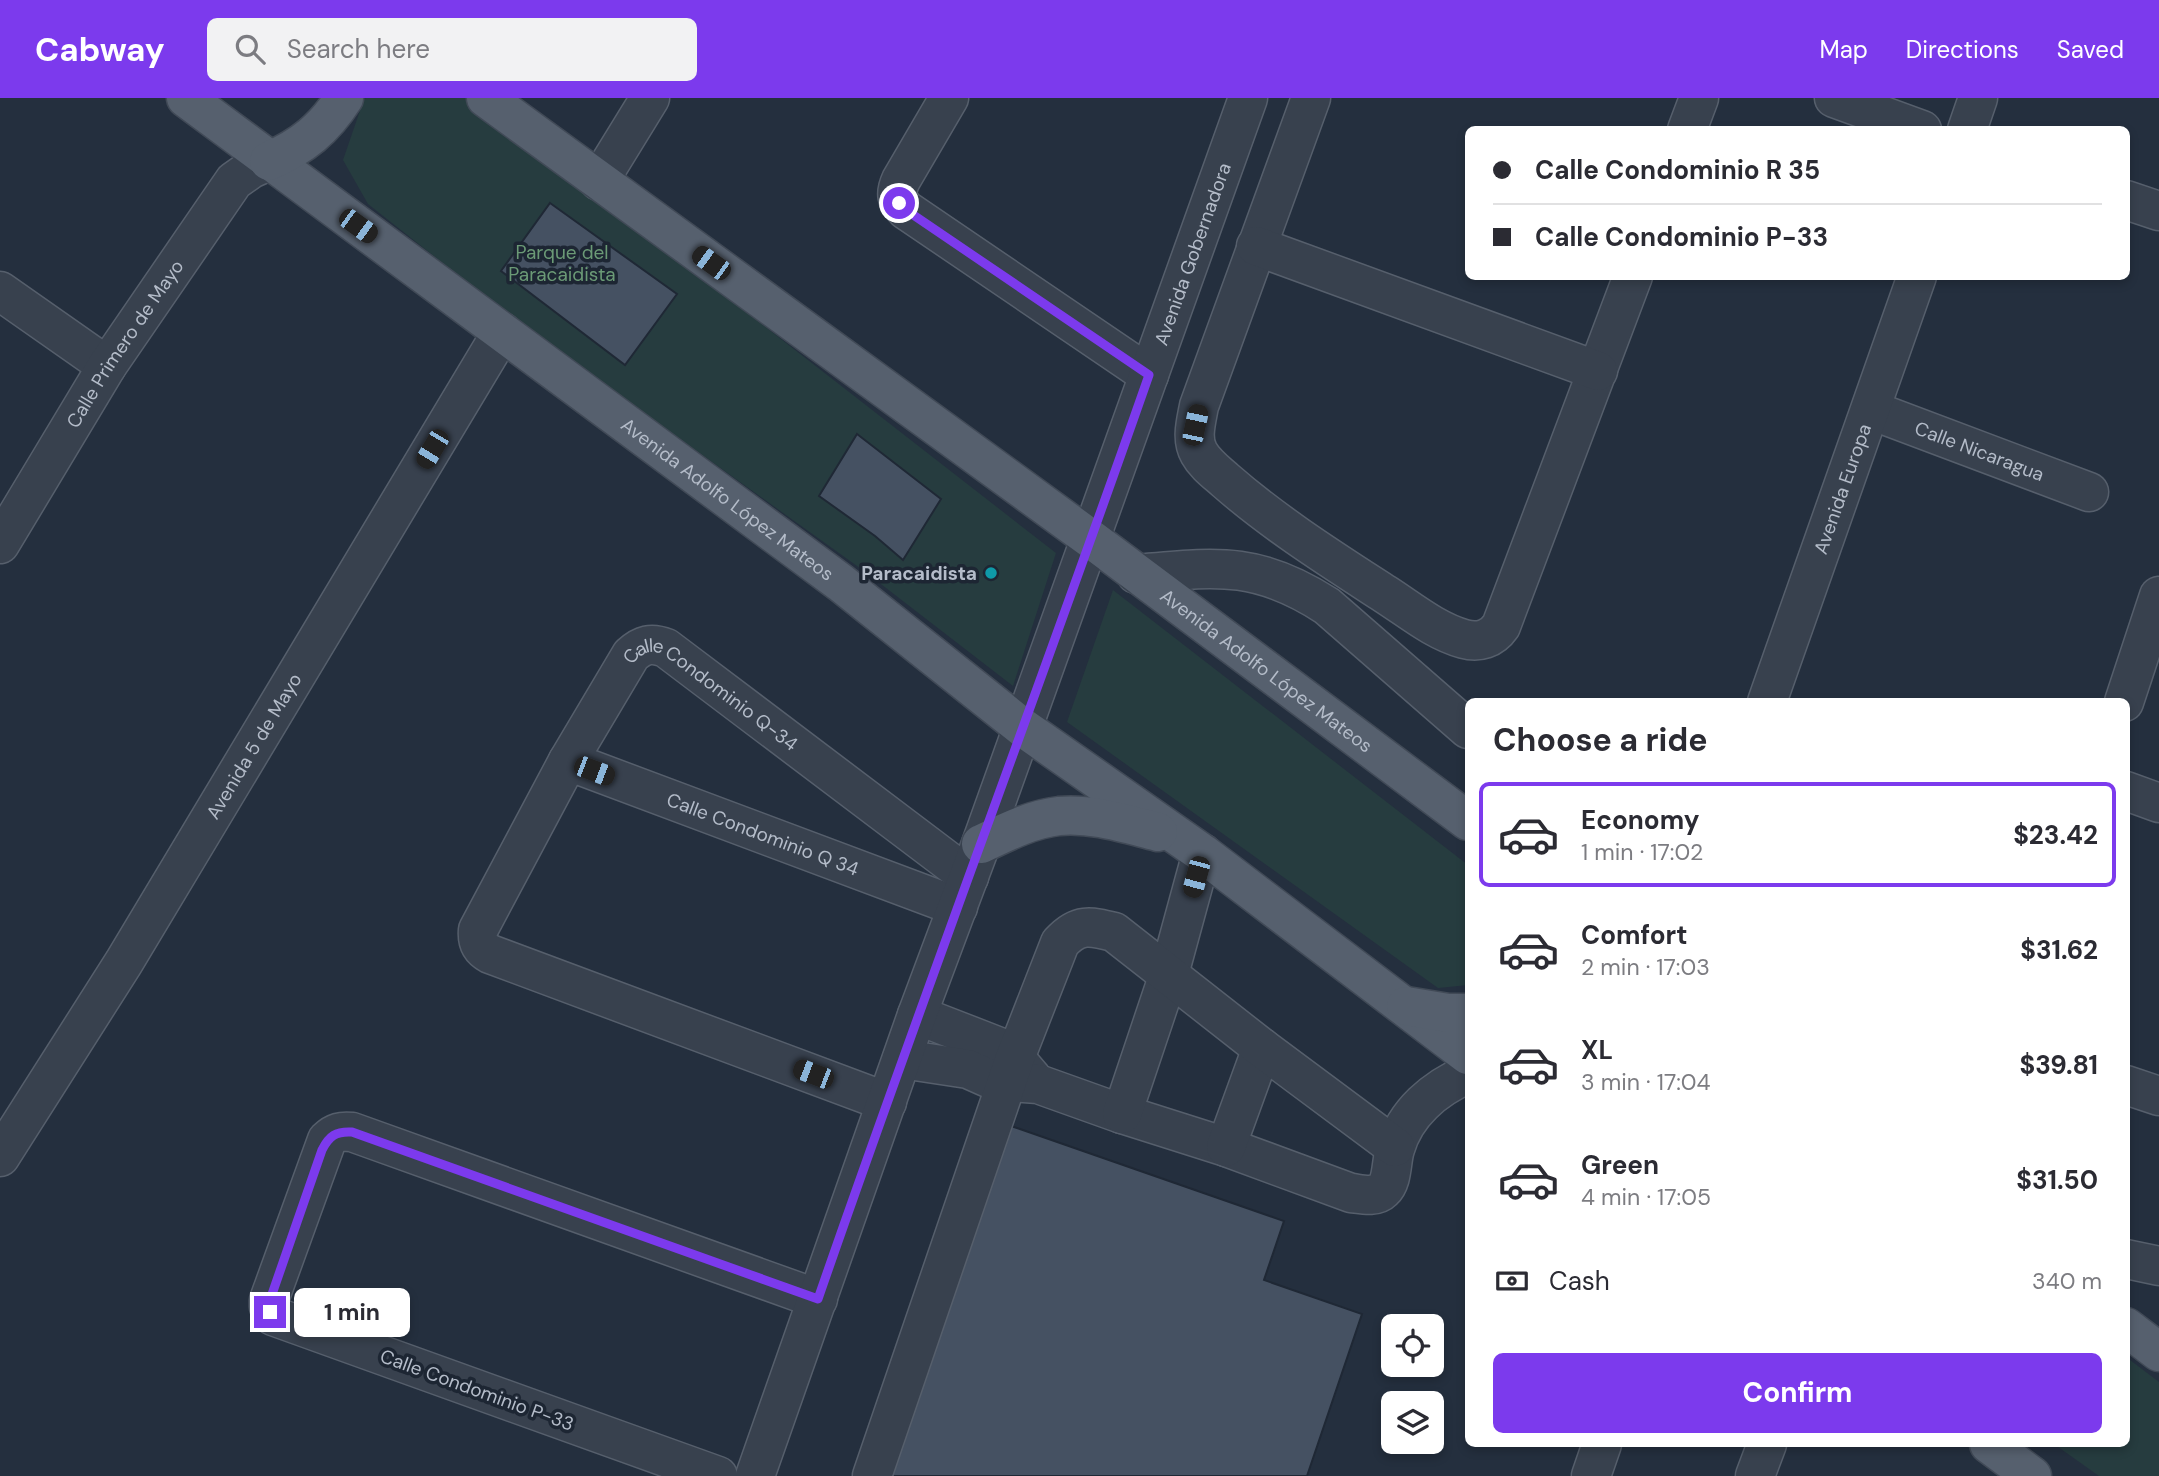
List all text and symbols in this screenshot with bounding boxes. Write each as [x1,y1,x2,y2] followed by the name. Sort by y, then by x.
[207,18,697,81] search box
[35,28,165,71] text: Cabway
[231,30,269,68] icon: search
[287,32,430,66] text: Search here
[1820,34,1868,65] text: Map
[1906,34,2019,65] text: Directions
[2057,34,2124,65] text: Saved
[1535,153,1820,187] text: Calle Condominio R 35
[1148,159,1236,348] street label: Avenida Gobernadora
[883,187,915,219] route start
[335,205,382,247] car
[1535,220,1828,254] text: Calle Condominio P-33
[508,240,616,287] park label: Parque del Paracaidista
[688,242,735,284] car
[60,255,189,432] street label: Calle Primero de Mayo
[1181,402,1210,448] car
[616,412,839,586] street label: Avenida Adolfo López Mateos
[1911,415,2048,487] street label: Calle Nicaragua
[1808,420,1877,557] street label: Avenida Europa
[413,426,452,472] car
[861,561,977,586] place label: Paracaidista
[983,565,999,581] marker: Paracaidista
[1155,583,1378,758] street label: Avenida Adolfo López Mateos
[616,632,803,756] street label: Calle Condominio Q-34
[200,668,307,824] street label: Avenida 5 de Mayo
[1493,719,1708,761] text: Choose a ride
[571,754,618,788] car
[663,787,862,881] street label: Calle Condominio Q 34
[1497,803,1560,866] icon: car
[1581,803,1699,837] text: Economy
[2013,818,2098,852] text: $23.42
[1581,837,1703,867] text: 1 min · 17:02
[1181,854,1212,900] car
[1497,918,1560,981] icon: car
[1581,918,1687,952] text: Comfort
[2020,933,2098,967] text: $31.62
[1581,952,1710,982] text: 2 min · 17:03
[1497,1033,1560,1096] icon: car
[1581,1033,1613,1067] text: XL
[2020,1048,2098,1082] text: $39.81
[790,1057,837,1091] car
[1581,1067,1711,1097] text: 3 min · 17:04
[1497,1148,1560,1211] icon: car
[1581,1148,1659,1182] text: Green
[2016,1163,2098,1197] text: $31.50
[1581,1182,1711,1212] text: 4 min · 17:05
[1493,1262,1531,1300] icon: cash
[1549,1264,1610,1298] text: Cash
[2032,1266,2102,1296] text: 340 m
[294,1288,410,1336] callout: 1 min
[254,1296,286,1328] route end
[324,1297,380,1327] text: 1 min
[1381,1314,1444,1454] map controls
[1381,1314,1444,1377] button: locate
[377,1343,577,1437] street label: Calle Condominio P-33
[1493,1353,2102,1433] button: Confirm
[1381,1391,1444,1454] button: layers

